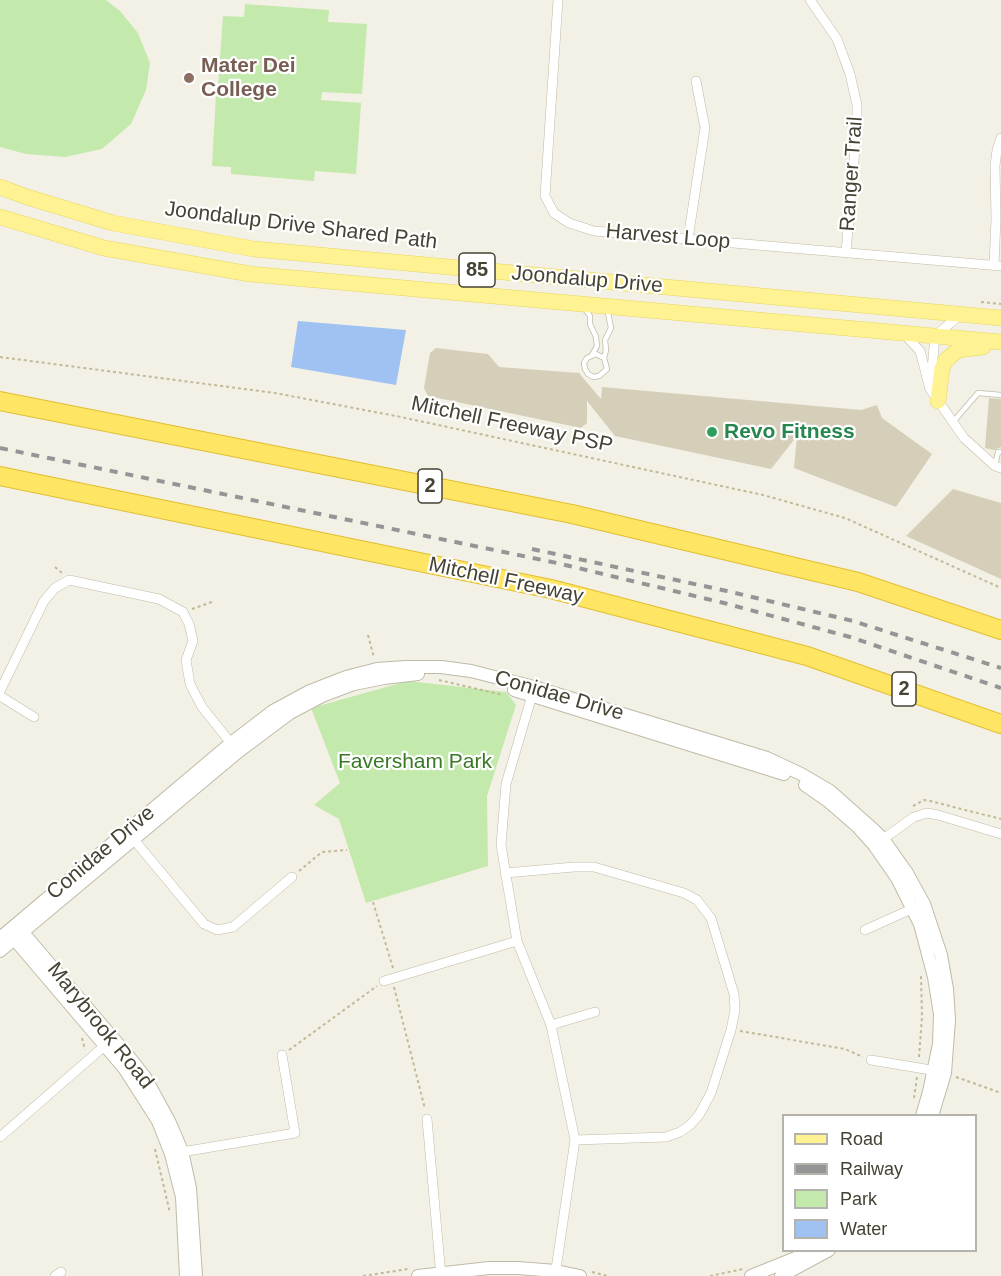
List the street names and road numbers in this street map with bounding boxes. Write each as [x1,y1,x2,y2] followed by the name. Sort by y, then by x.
[835,116,869,232] street label: Ranger Trail
[163,197,439,255] street label: Joondalup Drive Shared Path
[605,219,731,255] street label: Harvest Loop
[459,253,495,287] road number: 85
[510,261,664,299] street label: Joondalup Drive
[409,391,615,459] street label: Mitchell Freeway PSP
[418,469,442,503] road number: 2
[426,552,586,610] street label: Mitchell Freeway
[492,666,626,726] street label: Conidae Drive
[892,672,916,706] road number: 2
[42,801,160,905] street label: Conidae Drive
[41,958,159,1094] street label: Marybrook Road

